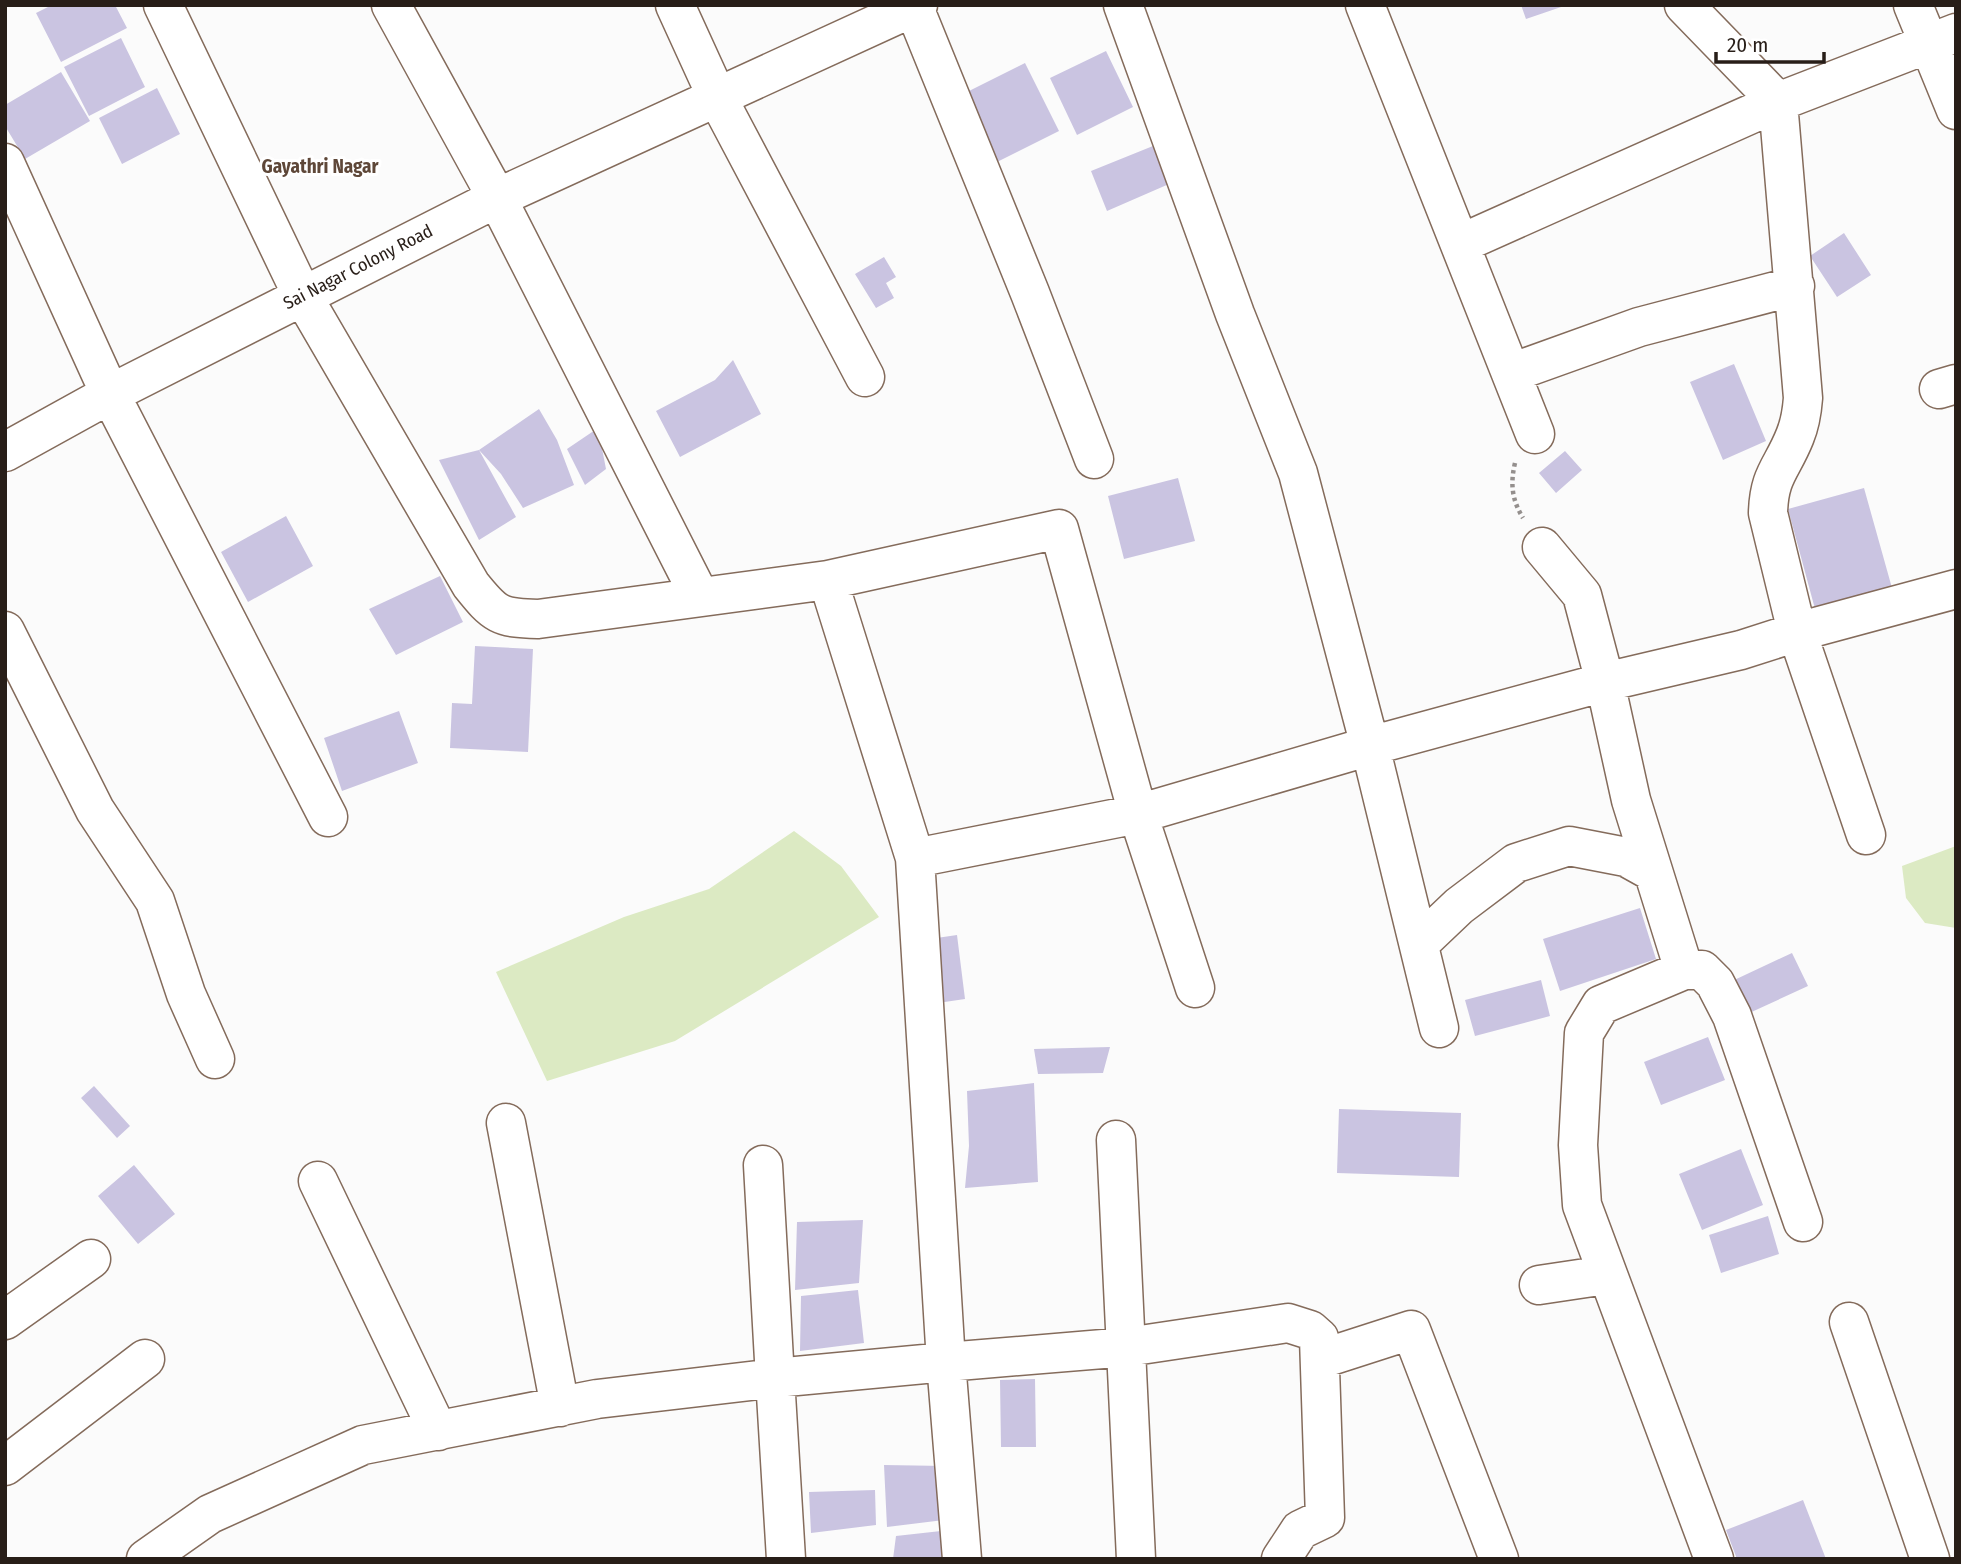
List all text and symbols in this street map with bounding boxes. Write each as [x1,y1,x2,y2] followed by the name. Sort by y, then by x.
[1716,21,1825,65] scale bar
[1727,32,1768,58] text: 20 m
[261,155,380,178] district label: Gayathri Nagar
[280,220,436,314] street label: Sai Nagar Colony Road

